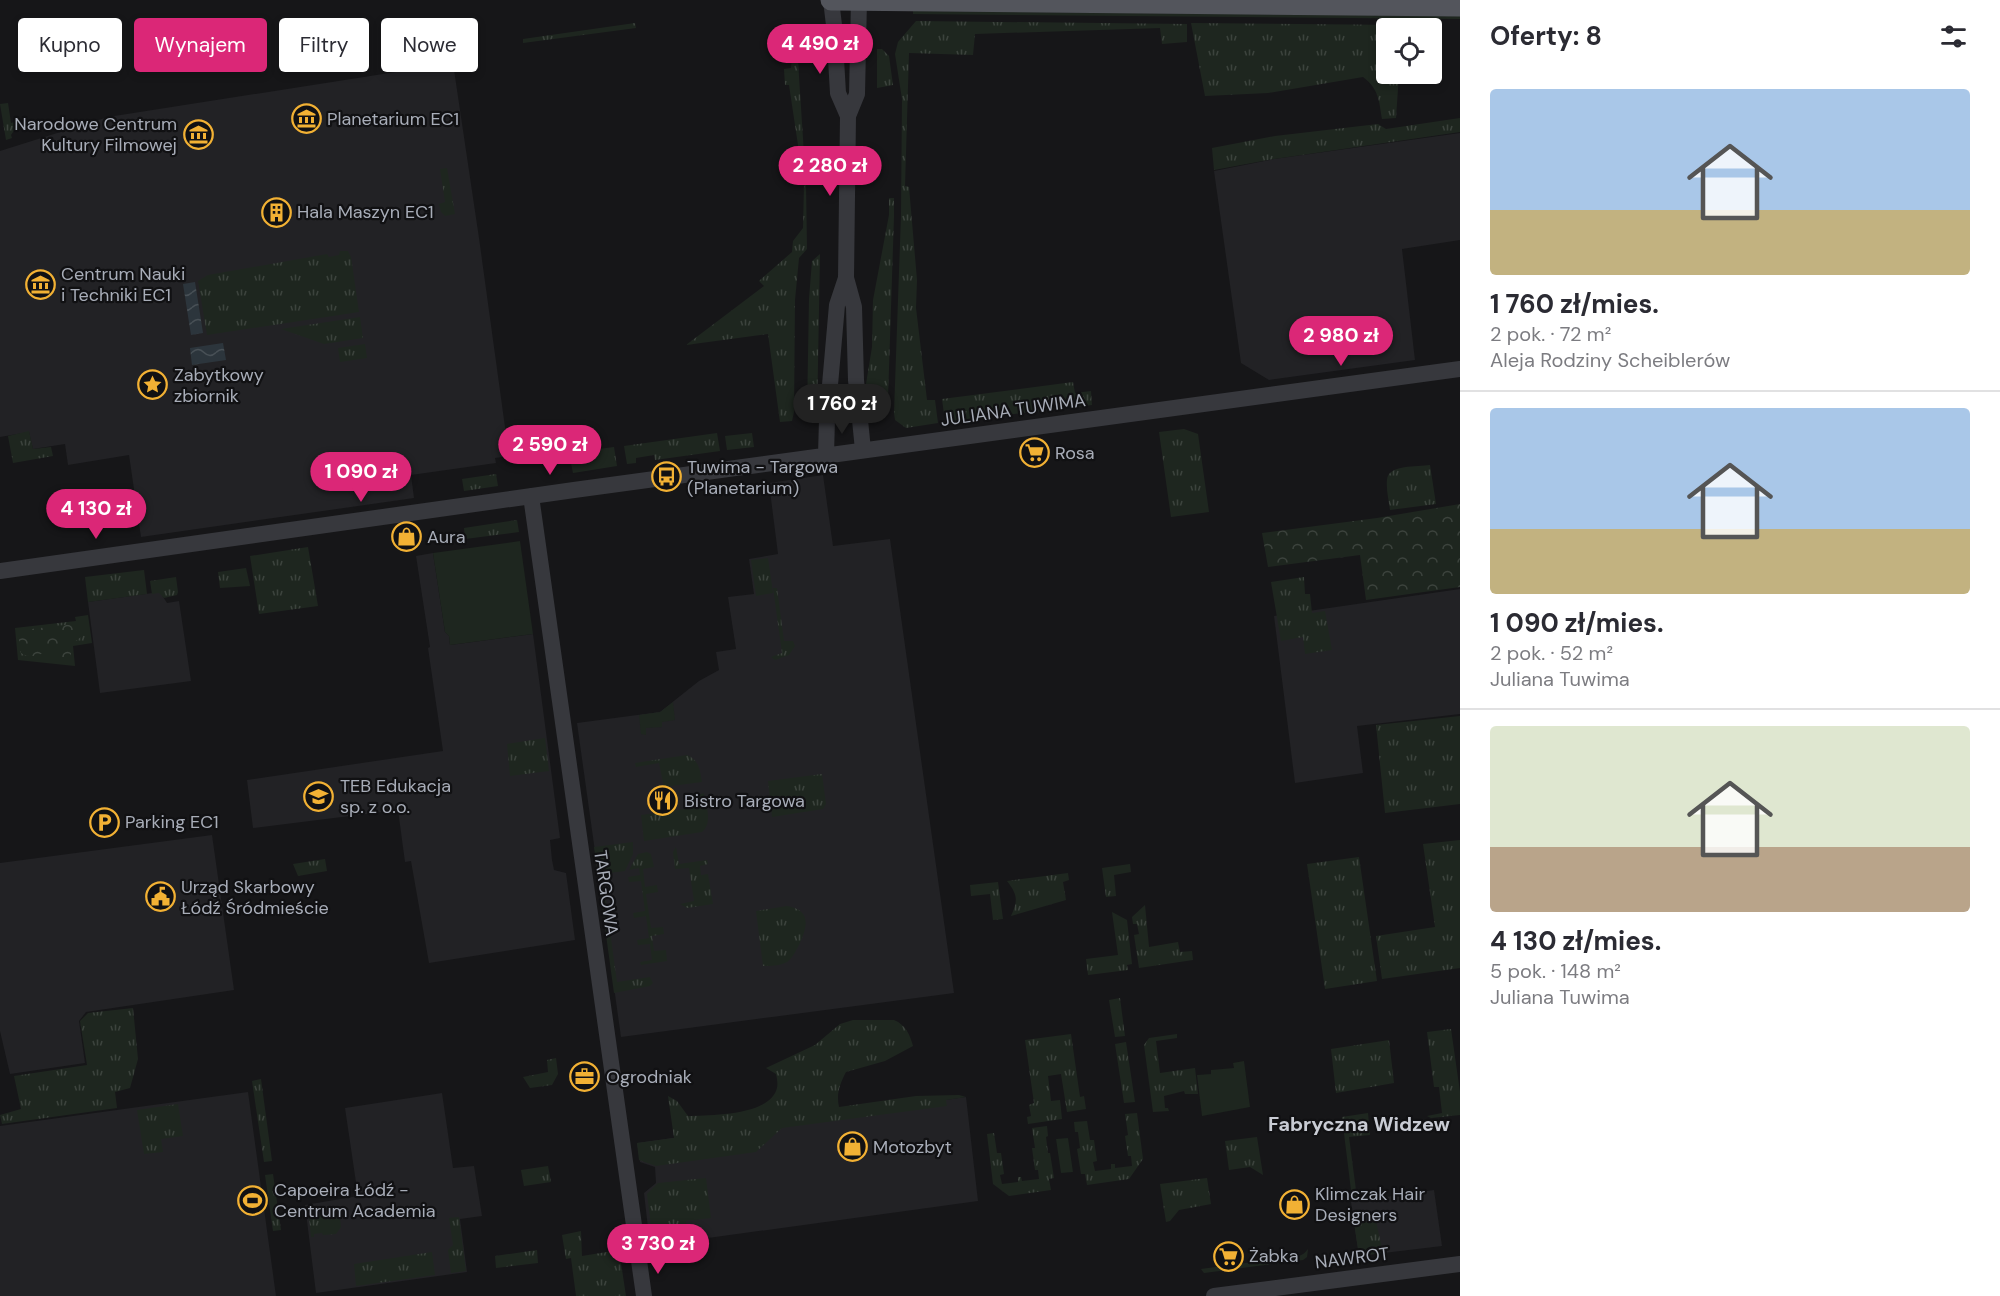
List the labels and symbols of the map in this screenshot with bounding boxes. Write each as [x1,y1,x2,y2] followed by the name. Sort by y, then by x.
[758,24,882,75] pin: 4 490 zł
[290,103,322,135] museum icon: Planetarium EC1
[327,107,459,131] place label: Planetarium EC1
[14,112,177,157] place label: Narodowe Centrum Kultury Filmowej
[182,118,214,150] museum icon: Narodowe Centrum Kultury Filmowej
[768,146,892,197] pin: 2 280 zł
[260,196,292,228] building icon: Hala Maszyn EC1
[297,200,434,224] place label: Hala Maszyn EC1
[61,262,185,307] place label: Centrum Nauki i Techniki EC1
[24,268,56,300] museum icon: Centrum Nauki i Techniki EC1
[1279,316,1403,367] pin: 2 980 zł
[174,363,264,408] place label: Zabytkowy zbiornik
[137,369,169,401] place icon: Zabytkowy zbiornik
[780,384,904,435] pin: 1 760 zł
[939,388,1087,432] street label: JULIANA TUWIMA
[488,425,612,476] pin: 2 590 zł
[1018,437,1050,469] supermarket icon: Rosa
[1055,441,1095,465] place label: Rosa
[299,452,423,503] pin: 1 090 zł
[687,455,838,500] place label: Tuwima - Targowa (Planetarium)
[650,461,682,493] bus stop icon: Tuwima - Targowa (Planetarium)
[34,489,158,540] pin: 4 130 zł
[390,521,422,553] shop icon: Aura
[427,525,466,549] place label: Aura
[340,774,451,819] place label: TEB Edukacja sp. z o.o.
[303,780,335,812] school or university icon: TEB Edukacja sp. z o.o.
[647,785,679,817] restaurant icon: Bistro Targowa
[684,789,805,813] place label: Bistro Targowa
[88,806,120,838] parking icon: Parking EC1
[125,810,219,834] place label: Parking EC1
[588,848,624,938] street label: TARGOWA
[181,875,329,920] place label: Urząd Skarbowy Łódź Śródmieście
[144,881,176,913] public building icon: Urząd Skarbowy Łódź Śródmieście
[569,1061,601,1093] office icon: Ogrodniak
[606,1065,692,1089] place label: Ogrodniak
[1268,1111,1451,1137] district label: Fabryczna Widzew
[836,1131,868,1163] shop icon: Motozbyt
[873,1135,952,1159] place label: Motozbyt
[274,1178,436,1223] place label: Capoeira Łódź - Centrum Academia
[1315,1182,1425,1227] place label: Klimczak Hair Designers
[237,1184,269,1216] sports icon: Capoeira Łódź - Centrum Academia
[1278,1188,1310,1220] shop icon: Klimczak Hair Designers
[596,1224,720,1275] pin: 3 730 zł
[1212,1240,1244,1272] supermarket icon: Żabka
[1313,1242,1391,1274] street label: NAWROT
[1249,1244,1299,1268] place label: Żabka

